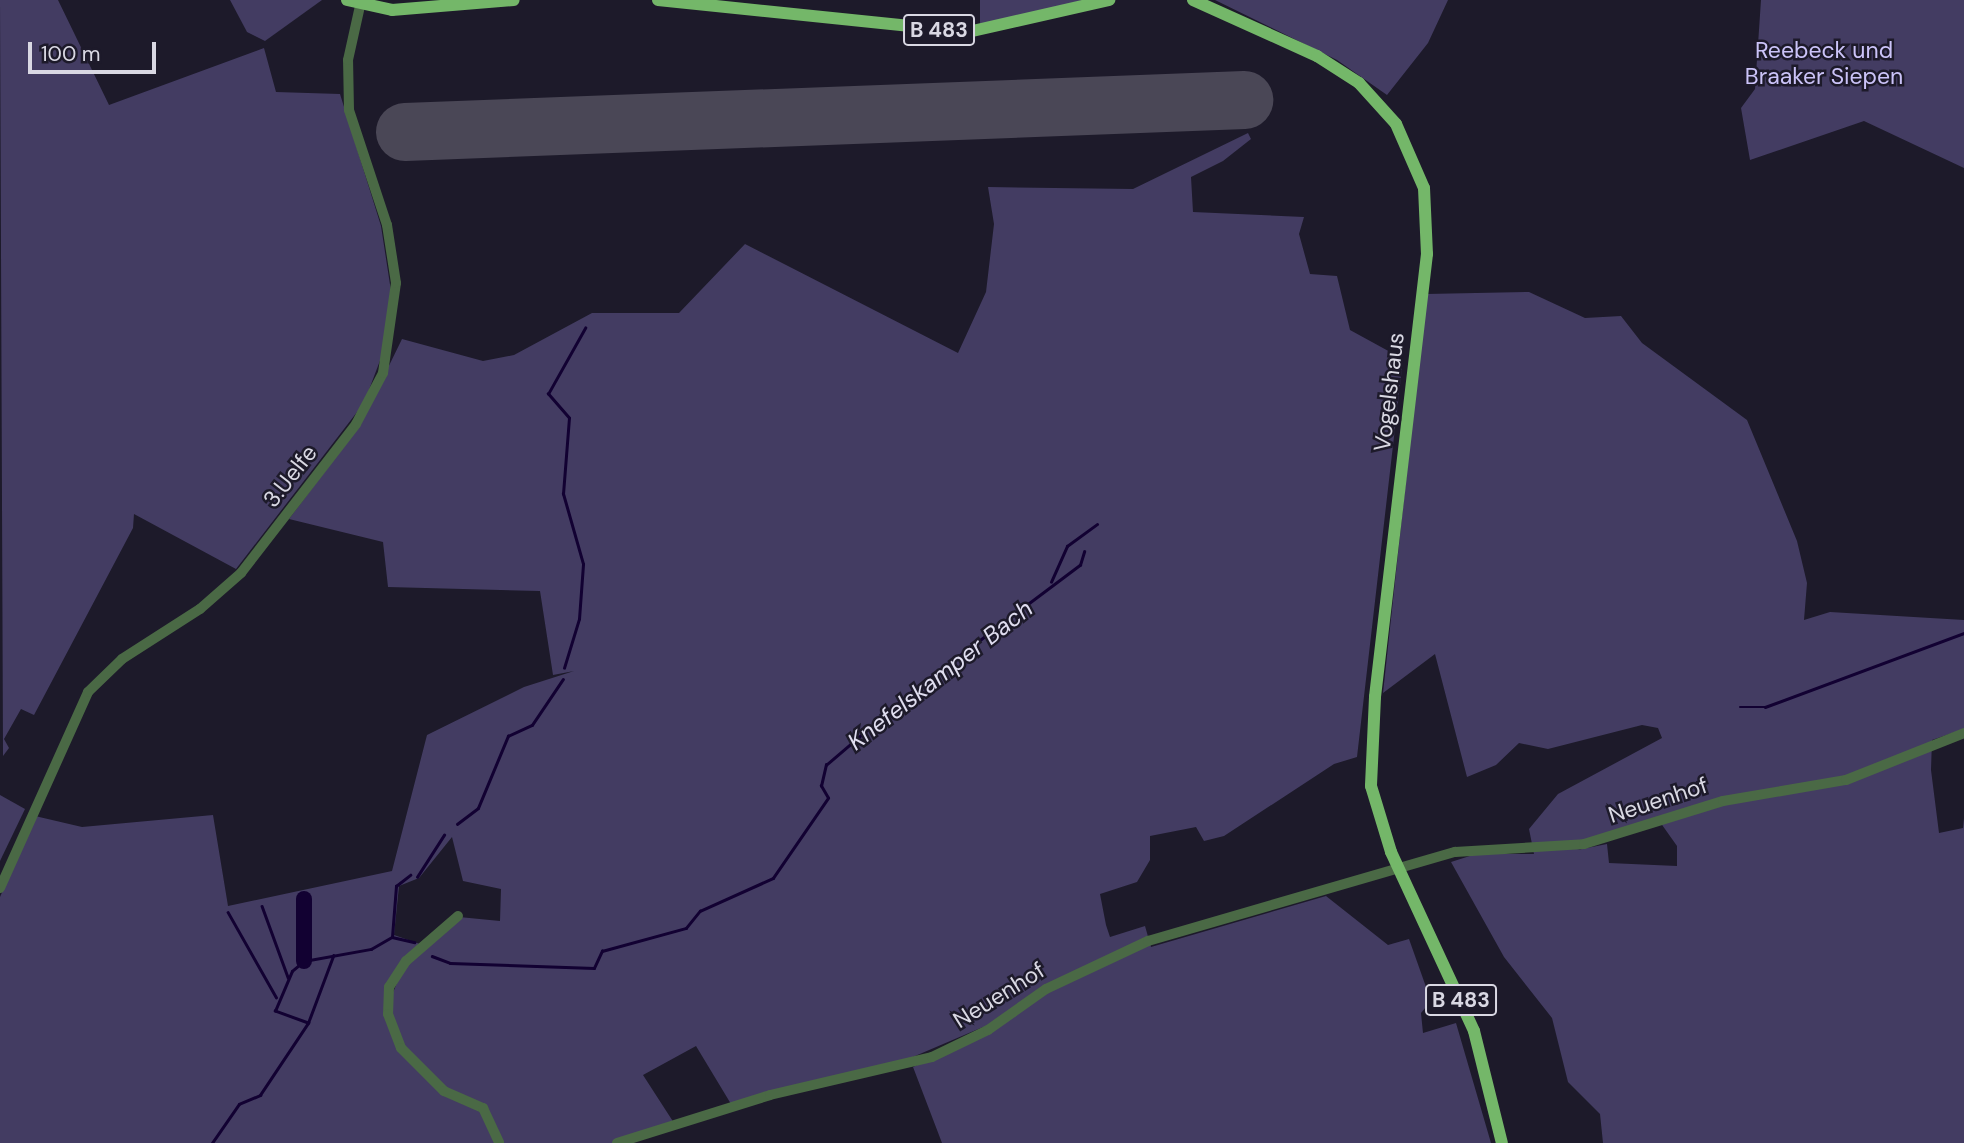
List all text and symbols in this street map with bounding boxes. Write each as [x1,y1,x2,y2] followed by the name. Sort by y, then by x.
[902,12,976,48] road number: B 483
[32,28,159,72] scale bar
[1745,36,1903,90] park label: Reebeck und Braaker Siepen
[41,40,101,68] text: 100 m
[1368,331,1410,453] street label: Vogelshaus
[257,439,323,513] street label: 3.Uelfe
[842,594,1038,756] water label: Knefelskamper Bach
[1605,771,1711,829] street label: Neuenhof
[948,956,1050,1034] street label: Neuenhof
[1424,982,1498,1018] road number: B 483

